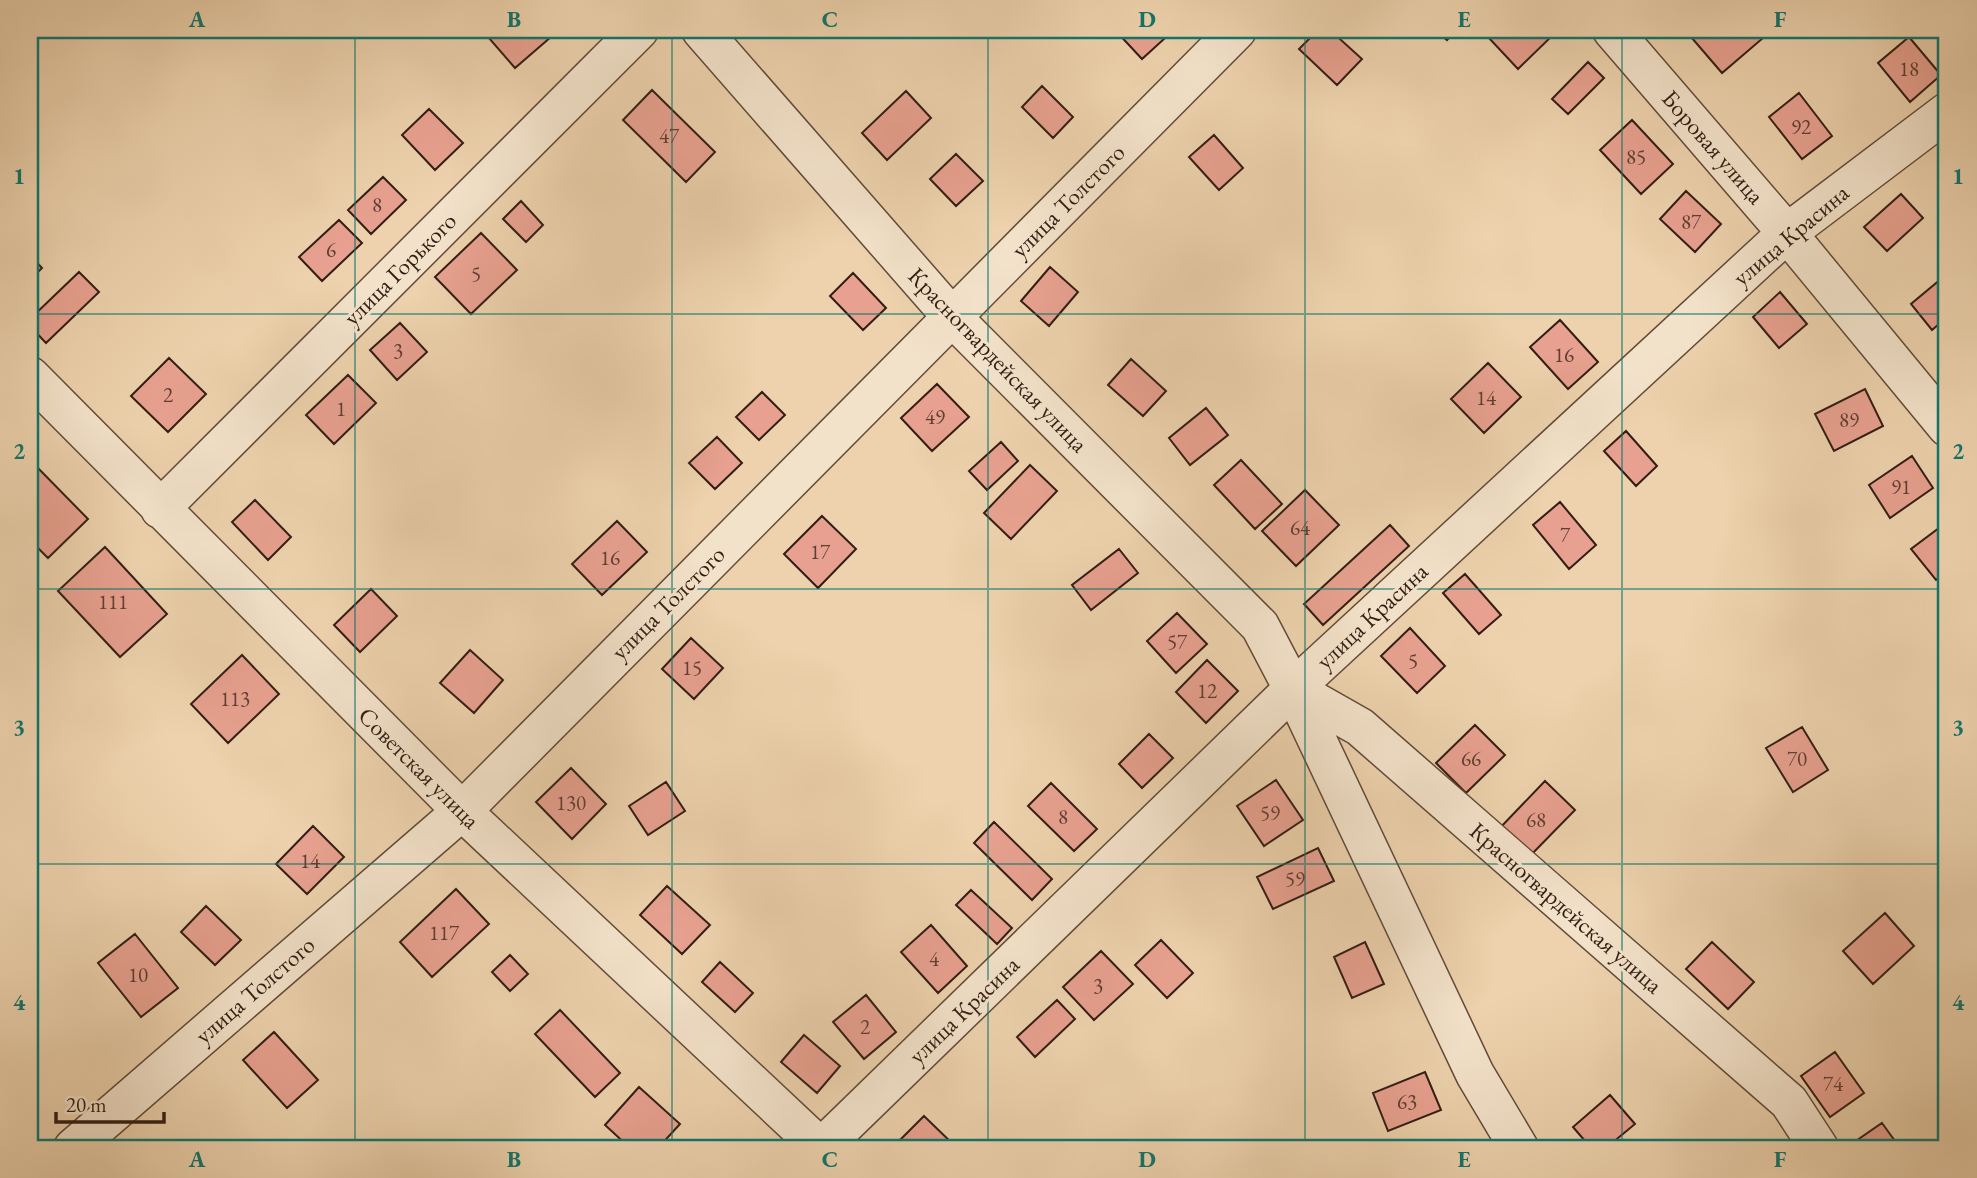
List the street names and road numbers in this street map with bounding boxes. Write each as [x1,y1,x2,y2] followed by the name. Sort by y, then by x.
[1655,83,1772,211] street label: Боровая улица
[1004,137,1131,264] street label: улица Толстого
[1726,177,1856,292] street label: улица Красина
[336,205,463,332] street label: улица Горького
[902,260,1095,459] street label: Красногвардейская улица
[604,539,731,666] street label: улица Толстого
[1309,555,1435,676] street label: улица Красина
[352,700,487,835] street label: Советская улица
[1463,815,1670,1000] street label: Красногвардейская улица
[188,929,321,1050] street label: улица Толстого
[902,949,1026,1070] street label: улица Красина

